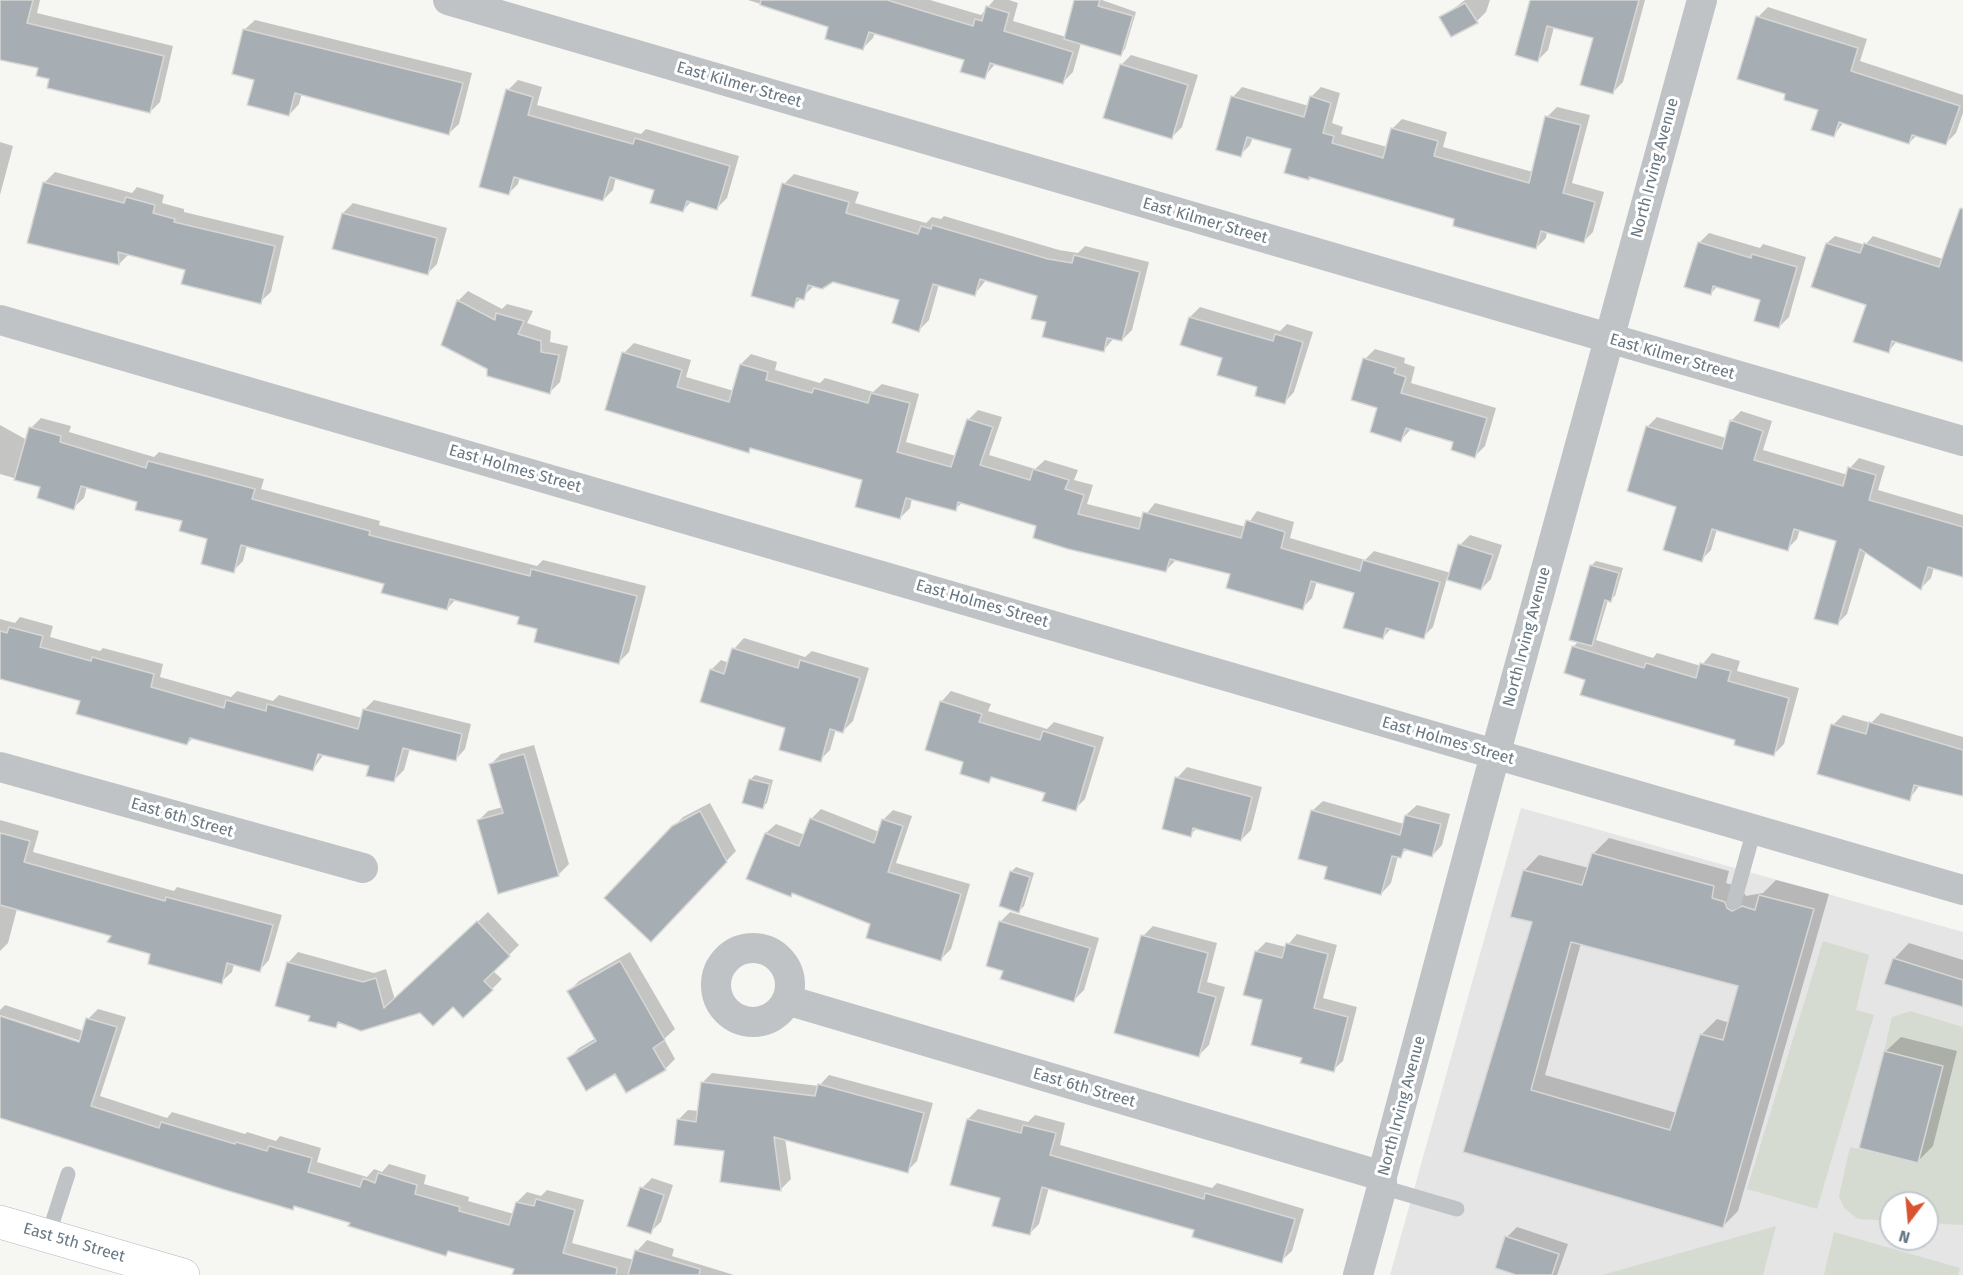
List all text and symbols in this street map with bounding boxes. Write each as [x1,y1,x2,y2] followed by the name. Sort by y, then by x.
[674,58,804,112] street label: East Kilmer Street
[1627,96,1683,240] street label: North Irving Avenue
[1140,194,1270,248] street label: East Kilmer Street
[1607,330,1737,384] street label: East Kilmer Street
[447,441,583,497] street label: East Holmes Street
[1499,565,1555,709] street label: North Irving Avenue
[914,576,1050,632] street label: East Holmes Street
[1380,713,1516,769] street label: East Holmes Street
[129,794,235,842] street label: East 6th Street
[1374,1034,1430,1178] street label: North Irving Avenue
[1031,1064,1137,1112] street label: East 6th Street
[1879,1191,1939,1251] north arrow
[21,1219,127,1267] street label: East 5th Street
[1897,1226,1912,1247] text: N

